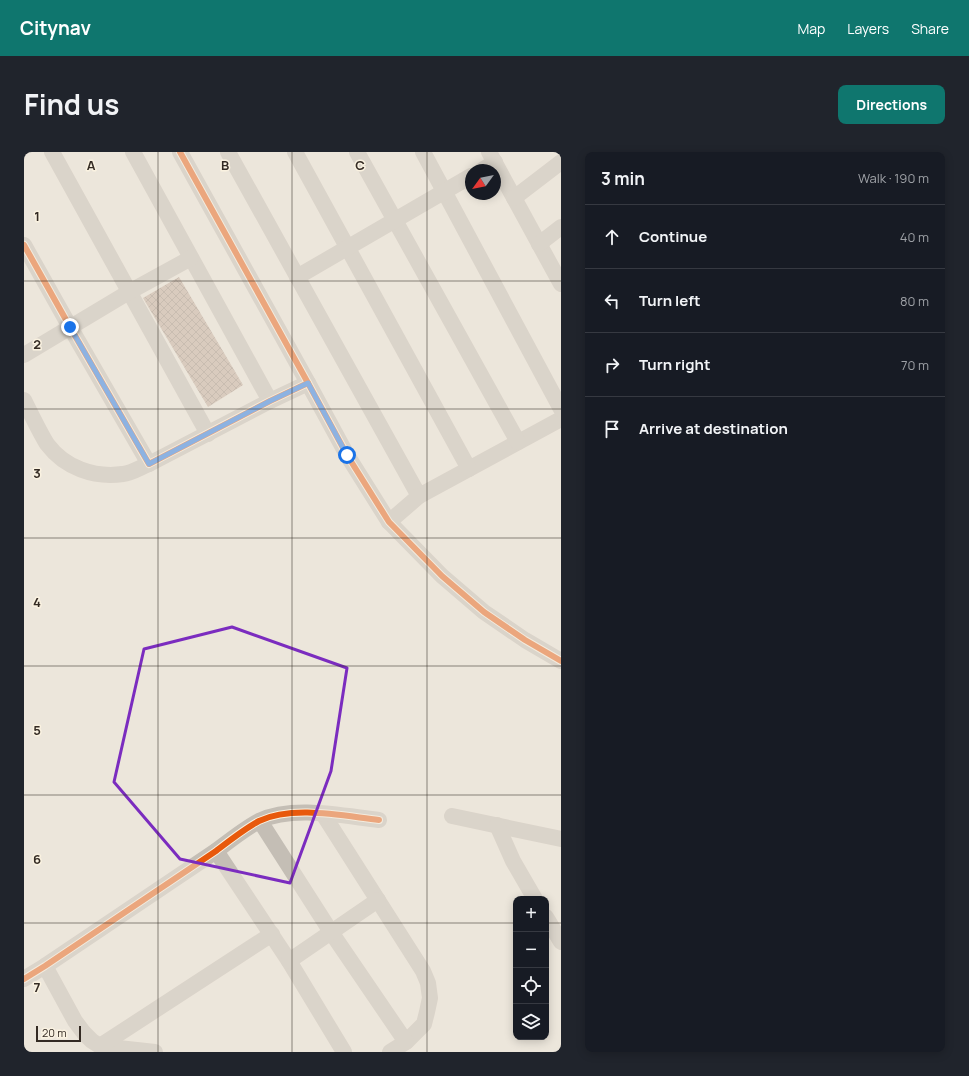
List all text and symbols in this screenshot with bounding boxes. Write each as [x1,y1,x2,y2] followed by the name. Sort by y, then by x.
[20,15,91,41] text: Citynav
[797,19,825,38] text: Map
[847,19,889,38] text: Layers
[911,19,949,38] text: Share
[24,85,119,123] text: Find us
[838,85,945,124] button: Directions
[87,156,96,174] text: A
[221,156,229,174] text: B
[355,156,365,174] text: C
[465,164,501,200] north arrow
[601,167,645,190] text: 3 min
[858,169,929,187] text: Walk · 190 m
[34,207,40,225] text: 1
[601,226,623,248] icon: ahead
[639,226,707,247] text: Continue
[900,228,929,246] text: 40 m
[601,290,623,312] icon: left
[639,290,701,311] text: Turn left
[900,292,929,310] text: 80 m
[61,318,79,336] route end
[33,335,41,353] text: 2
[601,354,623,376] icon: right
[639,354,710,375] text: Turn right
[901,356,929,374] text: 70 m
[601,418,623,440] icon: arrive
[639,418,788,439] text: Arrive at destination
[338,446,356,464] route start
[33,464,41,482] text: 3
[33,593,41,611] text: 4
[33,721,41,739] text: 5
[33,850,41,868] text: 6
[513,896,549,1040] map controls
[513,896,549,932] button: +
[513,932,549,968] button: −
[513,968,549,1004] button: locate
[34,978,41,996] text: 7
[513,1004,549,1040] button: layers
[36,1024,81,1043] scale bar
[42,1025,67,1040] text: 20 m

